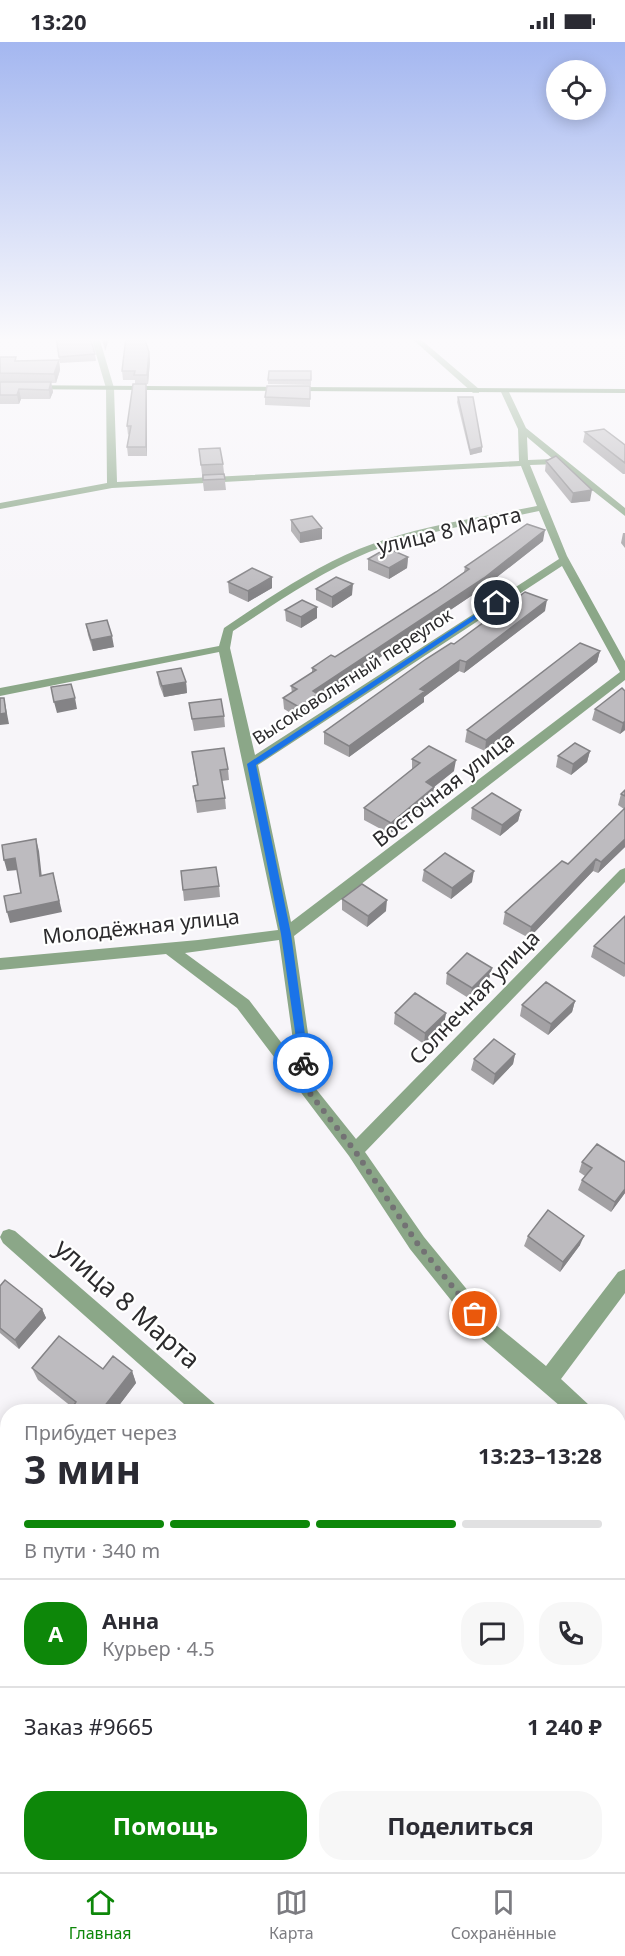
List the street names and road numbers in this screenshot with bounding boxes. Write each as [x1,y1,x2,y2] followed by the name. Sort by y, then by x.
[374,500,524,560] street label: улица 8 Марта
[247,602,457,750] street label: Высоковольтный переулок
[366,725,520,853] street label: Восточная улица
[41,902,241,950] street label: Молодёжная улица
[403,924,545,1070] street label: Солнечная улица
[47,1230,209,1376] street label: улица 8 Марта

